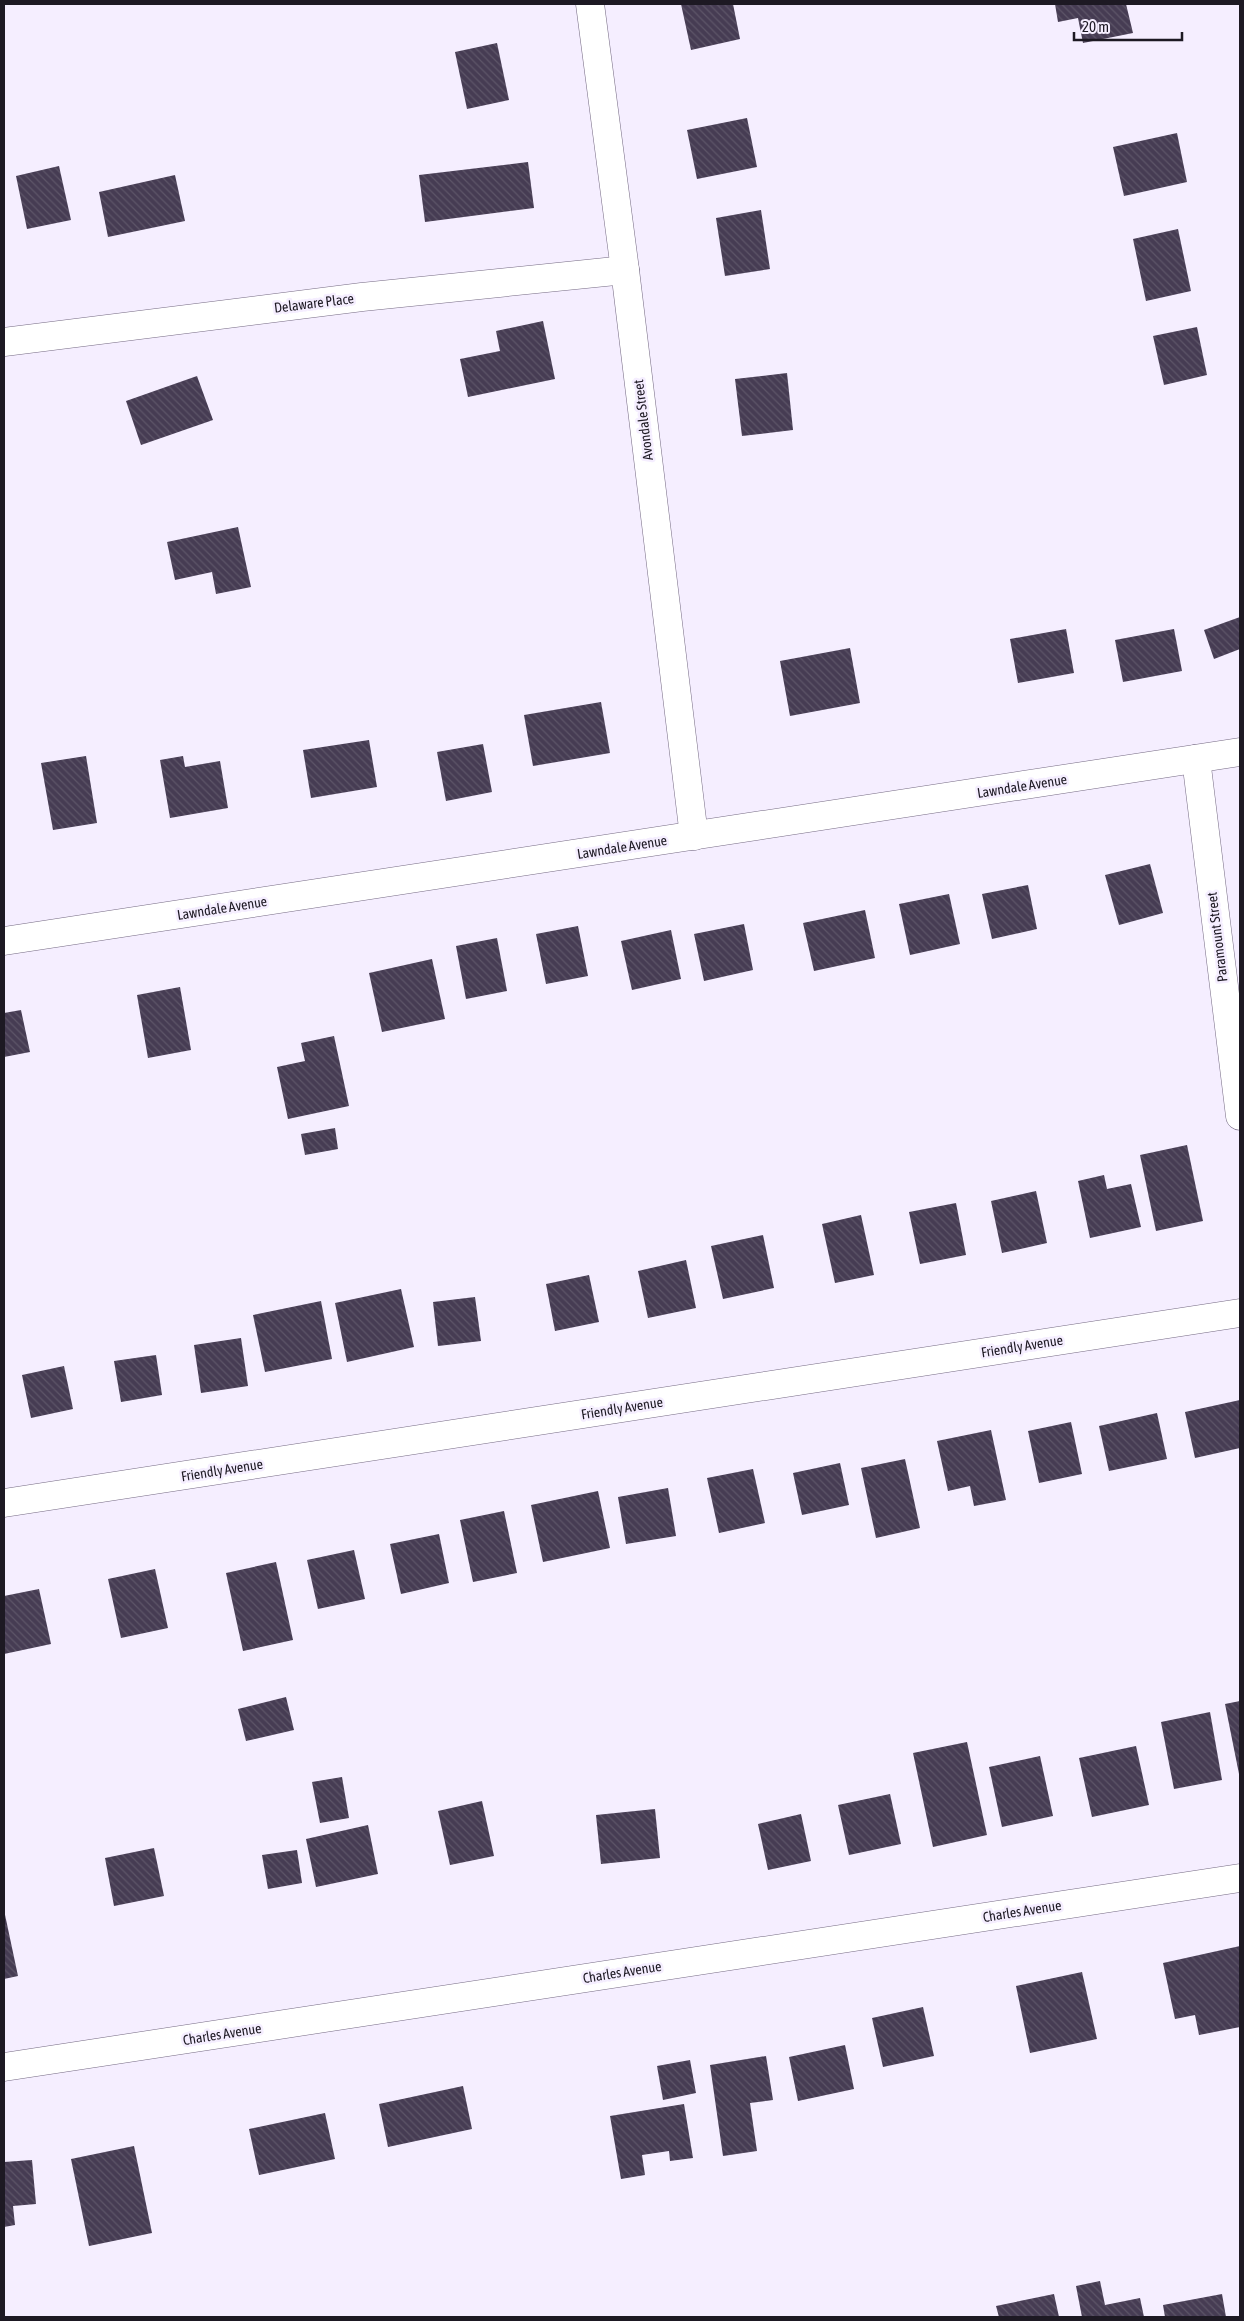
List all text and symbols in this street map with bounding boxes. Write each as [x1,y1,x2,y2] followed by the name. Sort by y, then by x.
[1074,10,1182,42] scale bar
[1082,18,1109,35] text: 20 m
[273,290,355,316] street label: Delaware Place
[630,379,656,461] street label: Avondale Street
[976,771,1068,801] street label: Lawndale Avenue
[576,832,668,862] street label: Lawndale Avenue
[1204,891,1230,983] street label: Paramount Street
[176,893,268,923] street label: Lawndale Avenue
[980,1332,1064,1360] street label: Friendly Avenue
[580,1394,664,1422] street label: Friendly Avenue
[180,1456,264,1484] street label: Friendly Avenue
[982,1897,1062,1925] street label: Charles Avenue
[582,1958,662,1986] street label: Charles Avenue
[182,2020,262,2048] street label: Charles Avenue

